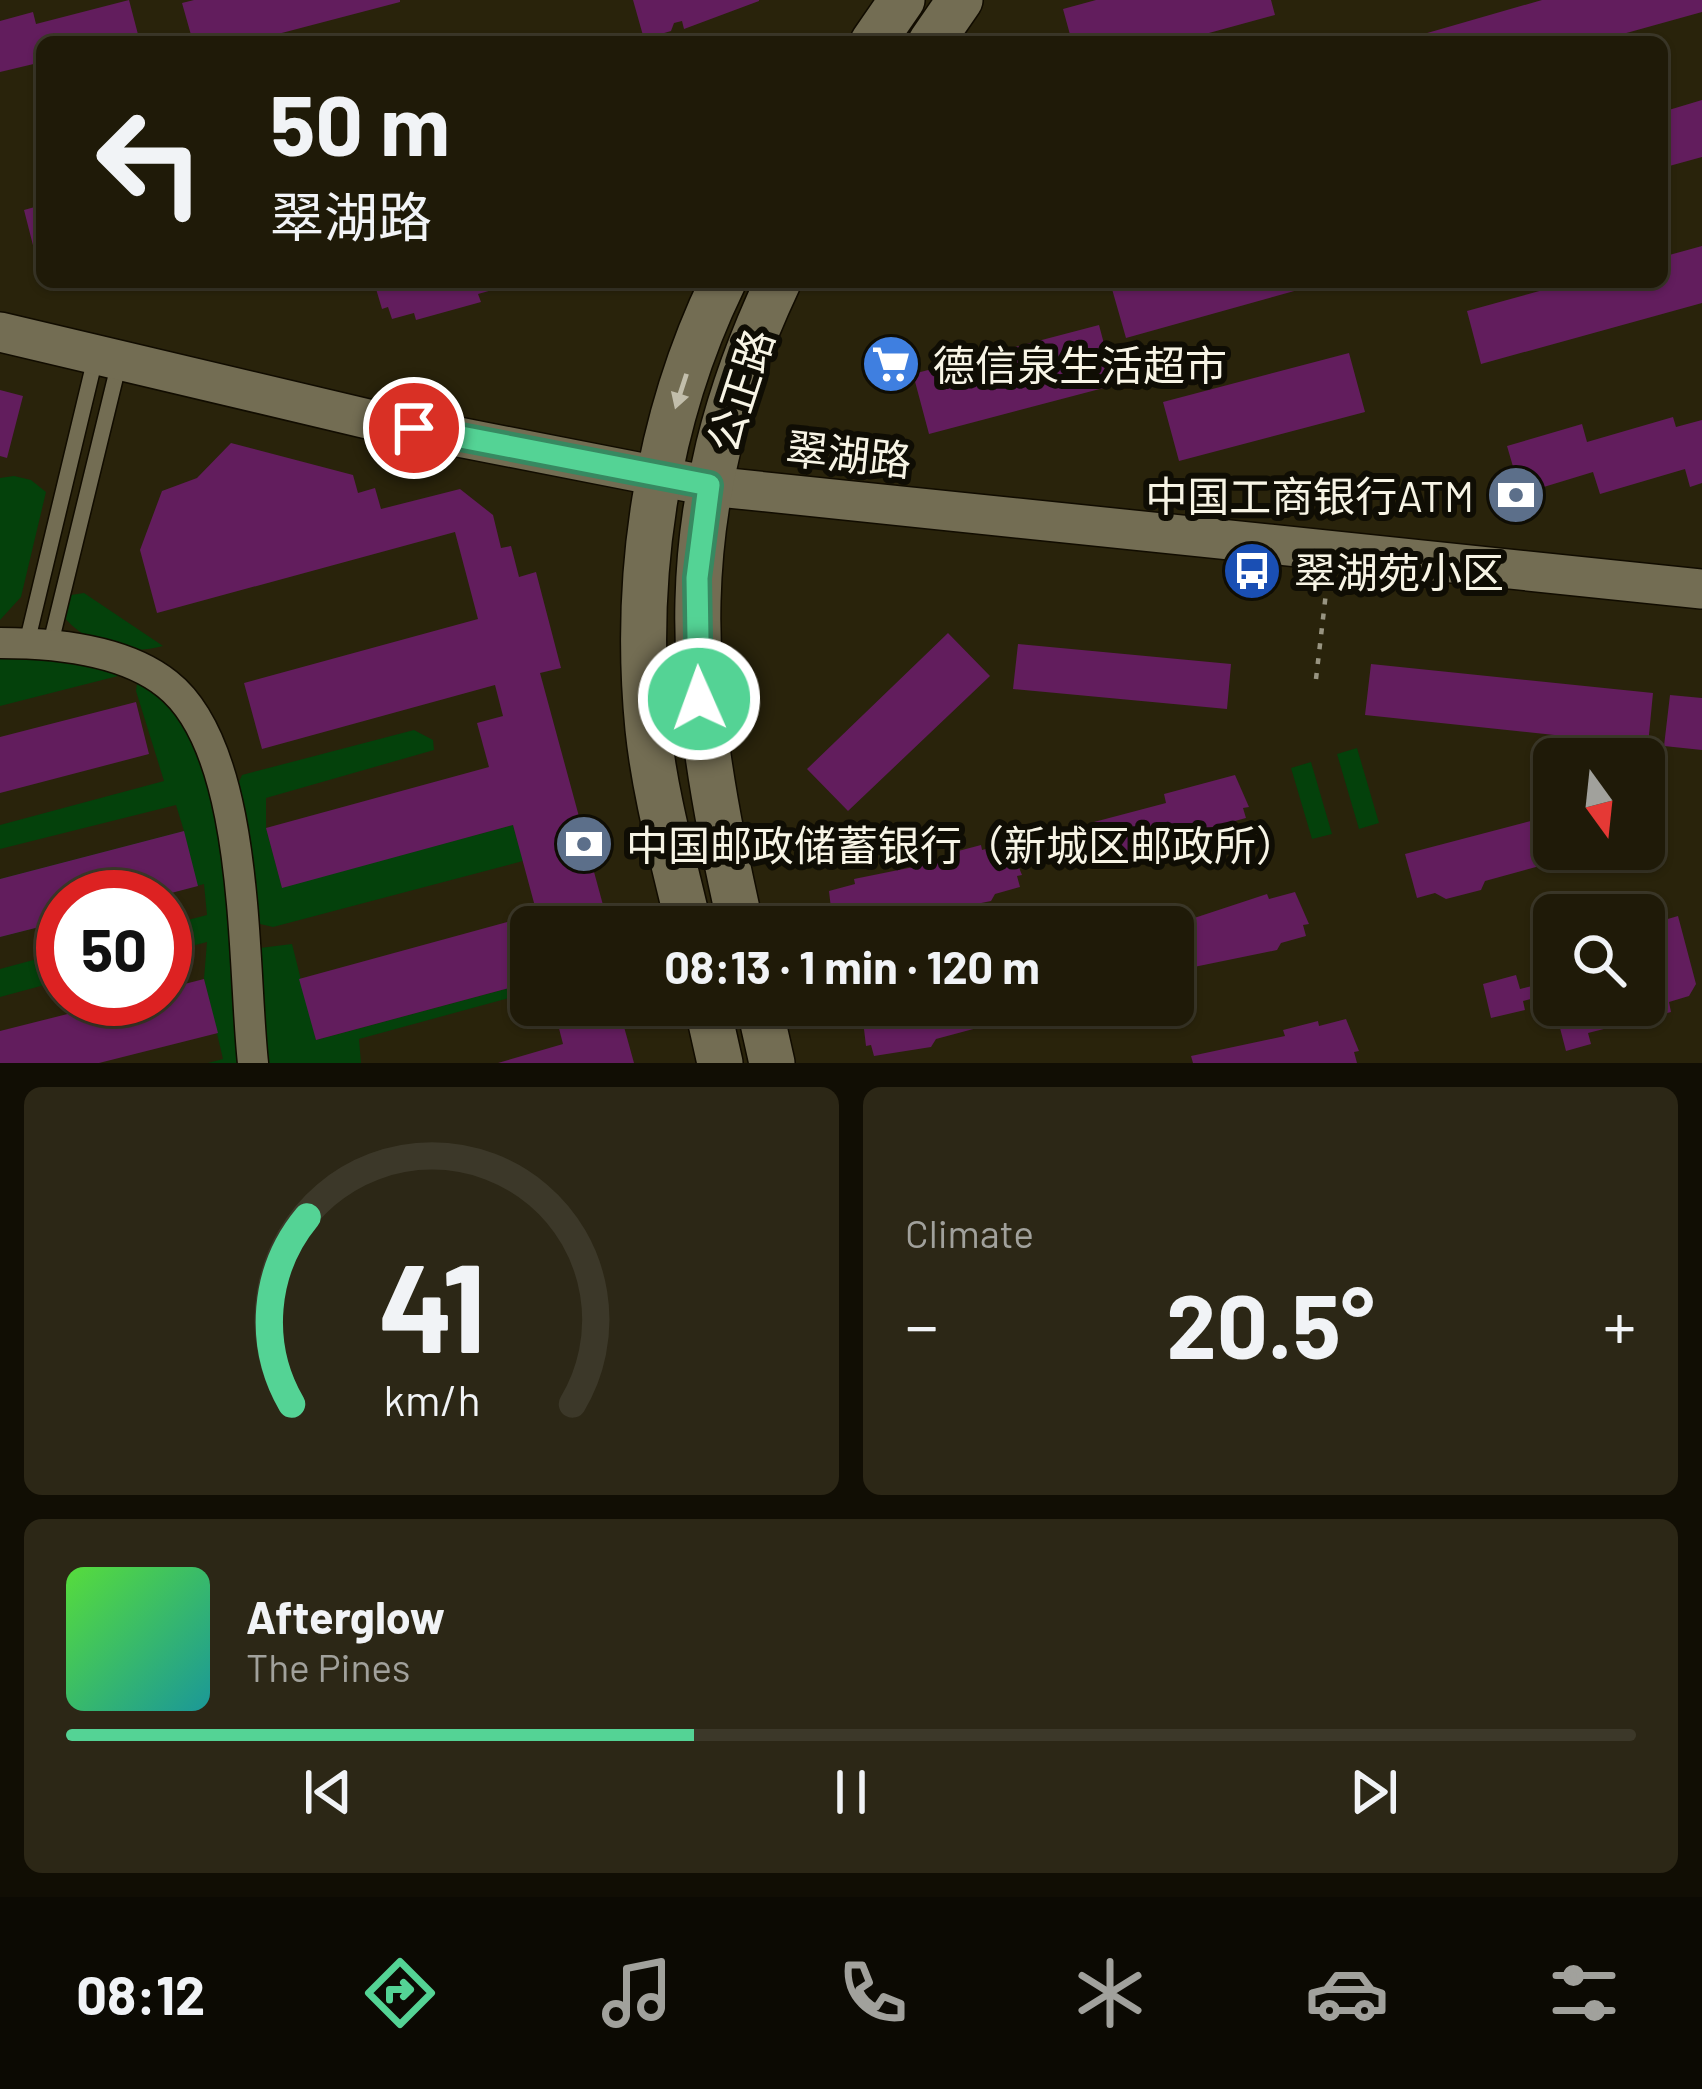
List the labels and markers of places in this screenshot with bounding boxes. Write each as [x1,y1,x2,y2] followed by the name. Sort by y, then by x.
[860,333,922,395] supermarket icon: 德信泉生活超市
[933,339,1227,389] place label: 德信泉生活超市
[363,377,465,479] pin
[1485,464,1547,526] bank icon: 中国工商银行ATM
[1145,470,1474,520] place label: 中国工商银行ATM
[1221,540,1283,602] bus stop icon: 翠湖苑小区
[1294,546,1504,596] place label: 翠湖苑小区
[553,813,615,875] bank icon: 中国邮政储蓄银行（新城区邮政所）
[626,819,1298,869] place label: 中国邮政储蓄银行（新城区邮政所）

